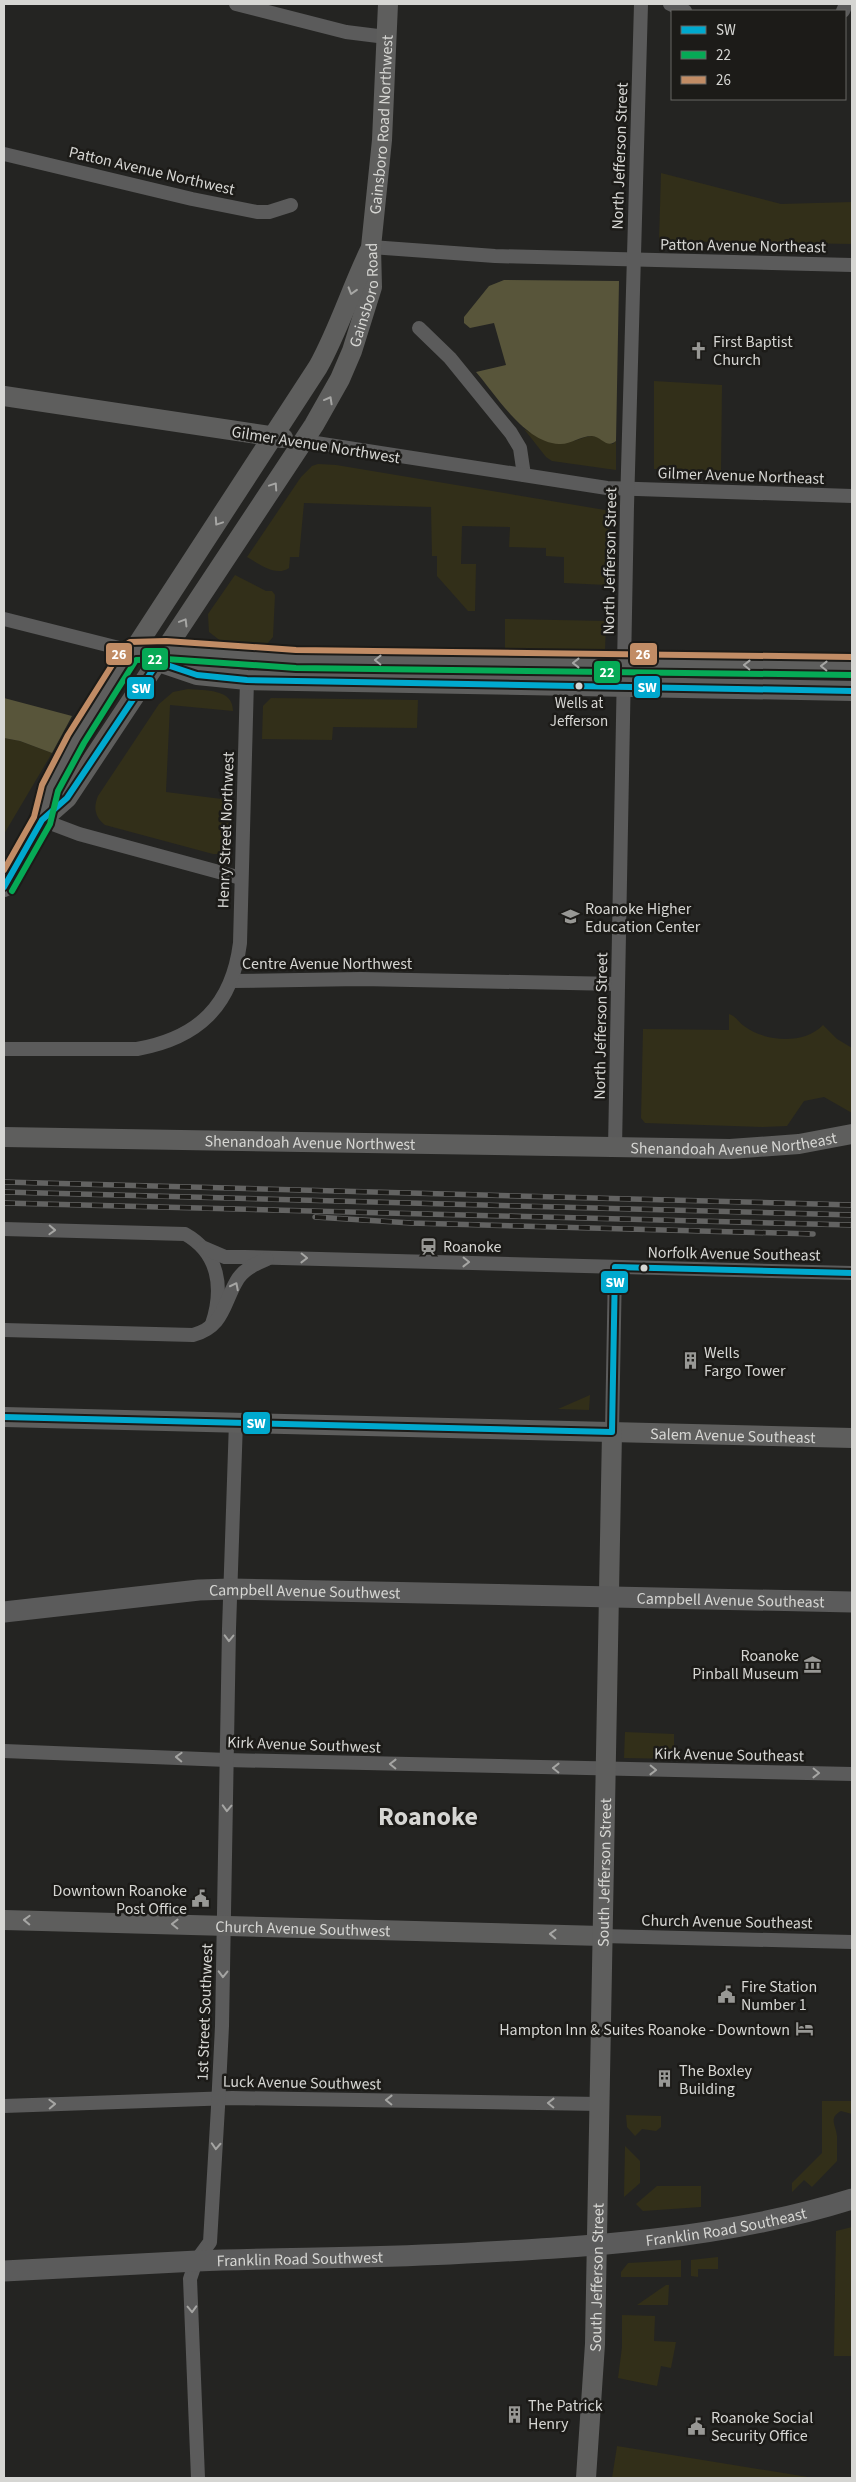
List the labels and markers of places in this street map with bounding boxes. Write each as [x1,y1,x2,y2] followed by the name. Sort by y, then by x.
[713,331,793,371] place label: First Baptist Church
[689,340,709,360] church icon: First Baptist Church
[574,681,584,691] marker: Wells at Jefferson
[550,693,608,732] place label: Wells at Jefferson
[585,898,701,938] place label: Roanoke Higher Education Center
[561,907,581,927] school or university icon: Roanoke Higher Education Center
[419,1236,439,1256] station icon: Roanoke
[443,1236,502,1258] place label: Roanoke
[639,1263,649,1273] unlabelled marker
[704,1342,786,1382] place label: Wells Fargo Tower
[680,1351,700,1371] building icon: Wells Fargo Tower
[692,1645,799,1685] place label: Roanoke Pinball Museum
[803,1654,823,1674] museum icon: Roanoke Pinball Museum
[53,1880,187,1920] place label: Downtown Roanoke Post Office
[191,1889,211,1909] public building icon: Downtown Roanoke Post Office
[741,1976,817,2016] place label: Fire Station Number 1
[717,1985,737,2005] public building icon: Fire Station Number 1
[499,2019,790,2041] place label: Hampton Inn & Suites Roanoke - Downtown
[794,2019,814,2039] hotel icon: Hampton Inn & Suites Roanoke - Downtown
[679,2060,752,2100] place label: The Boxley Building
[655,2069,675,2089] building icon: The Boxley Building
[528,2395,603,2435] place label: The Patrick Henry
[504,2404,524,2424] building icon: The Patrick Henry
[711,2407,813,2447] place label: Roanoke Social Security Office
[687,2416,707,2436] public building icon: Roanoke Social Security Office

